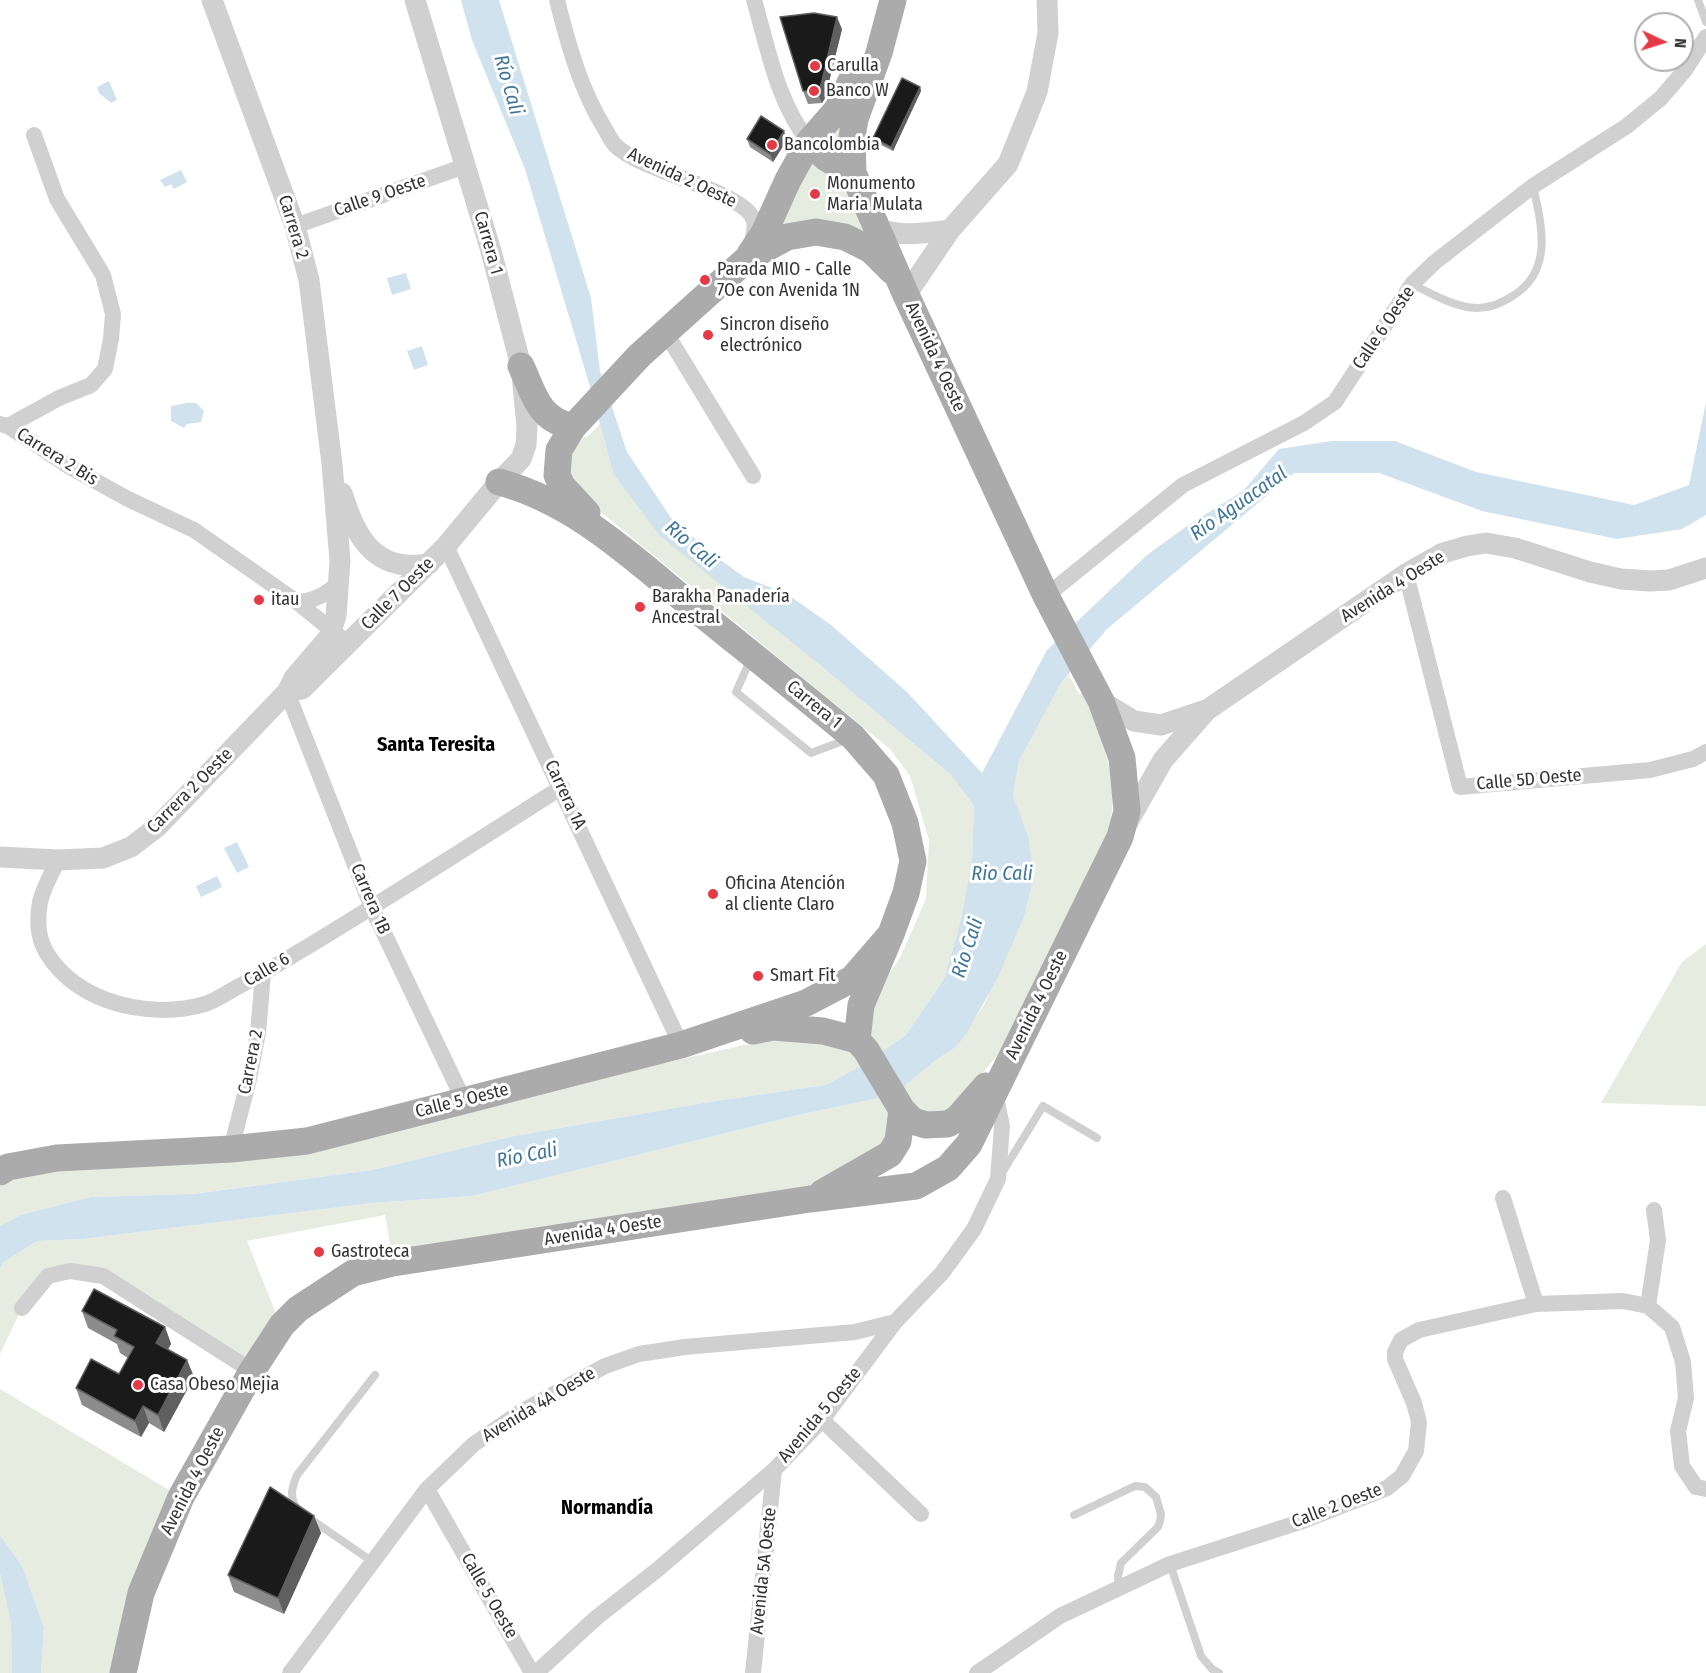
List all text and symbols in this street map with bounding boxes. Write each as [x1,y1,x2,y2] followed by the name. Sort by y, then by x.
[1634,12,1694,72] north arrow
[1671,38,1690,49] text: N
[488,52,528,118] water label: Río Cali
[827,55,879,77] place label: Carulla
[808,59,822,73] marker: Carulla
[826,80,889,102] place label: Banco W
[807,84,821,98] marker: Banco W
[784,134,880,156] place label: Bancolombia
[765,138,779,152] marker: Bancolombia
[624,143,740,213] street label: Avenida 2 Oeste
[331,170,429,222] street label: Calle 9 Oeste
[827,173,923,216] place label: Monumento Maria Mulata
[808,187,822,201] marker: Monumento Maria Mulata
[273,193,313,261] street label: Carrera 2
[469,209,507,277] street label: Carrera 1
[717,259,860,302] place label: Parada MIO - Calle 7Oe con Avenida 1N
[698,273,712,287] marker: Parada MIO - Calle 7Oe con Avenida 1N
[1348,282,1420,374] street label: Calle 6 Oeste
[900,299,970,415] street label: Avenida 4 Oeste
[720,314,829,356] place label: Sincron diseño electrónico
[701,328,715,342] marker: Sincron diseño electrónico
[12,424,102,490] street label: Carrera 2 Bis
[1186,462,1292,546] water label: Río Aguacatal
[660,516,722,574] water label: Río Cali
[1337,546,1449,628] street label: Avenida 4 Oeste
[357,553,439,635] street label: Calle 7 Oeste
[652,586,790,628] place label: Barakha Panadería Ancestral
[271,589,300,611] place label: itau
[252,593,266,607] marker: itau
[633,600,647,614] marker: Barakha Panadería Ancestral
[782,676,846,734] street label: Carrera 1
[377,733,495,757] district label: Santa Teresita
[143,744,237,838] street label: Carrera 2 Oeste
[540,757,590,833] street label: Carrera 1A
[1476,765,1582,795] street label: Calle 5D Oeste
[346,861,394,937] street label: Carrera 1B
[971,862,1033,886] water label: Rio Cali
[725,873,845,916] place label: Oficina Atención al cliente Claro
[706,887,720,901] marker: Oficina Atención al cliente Claro
[947,915,989,981] water label: Río Cali
[1001,947,1073,1063] street label: Avenida 4 Oeste
[240,948,294,992] street label: Calle 6
[770,965,836,987] place label: Smart Fit
[751,969,765,983] marker: Smart Fit
[234,1028,268,1096] street label: Carrera 2
[413,1079,511,1123] street label: Calle 5 Oeste
[495,1138,559,1174] water label: Río Cali
[543,1211,663,1251] street label: Avenida 4 Oeste
[331,1241,410,1263] place label: Gastroteca
[312,1245,326,1259] marker: Gastroteca
[479,1363,599,1447] street label: Avenida 4A Oeste
[774,1363,866,1467] street label: Avenida 5 Oeste
[150,1374,279,1396] place label: Casa Obeso Mejìa
[131,1378,145,1392] marker: Casa Obeso Mejìa
[157,1423,229,1539] street label: Avenida 4 Oeste
[1289,1479,1385,1533] street label: Calle 2 Oeste
[561,1496,653,1520] district label: Normandía
[747,1507,781,1635] street label: Avenida 5A Oeste
[456,1549,522,1643] street label: Calle 5 Oeste

